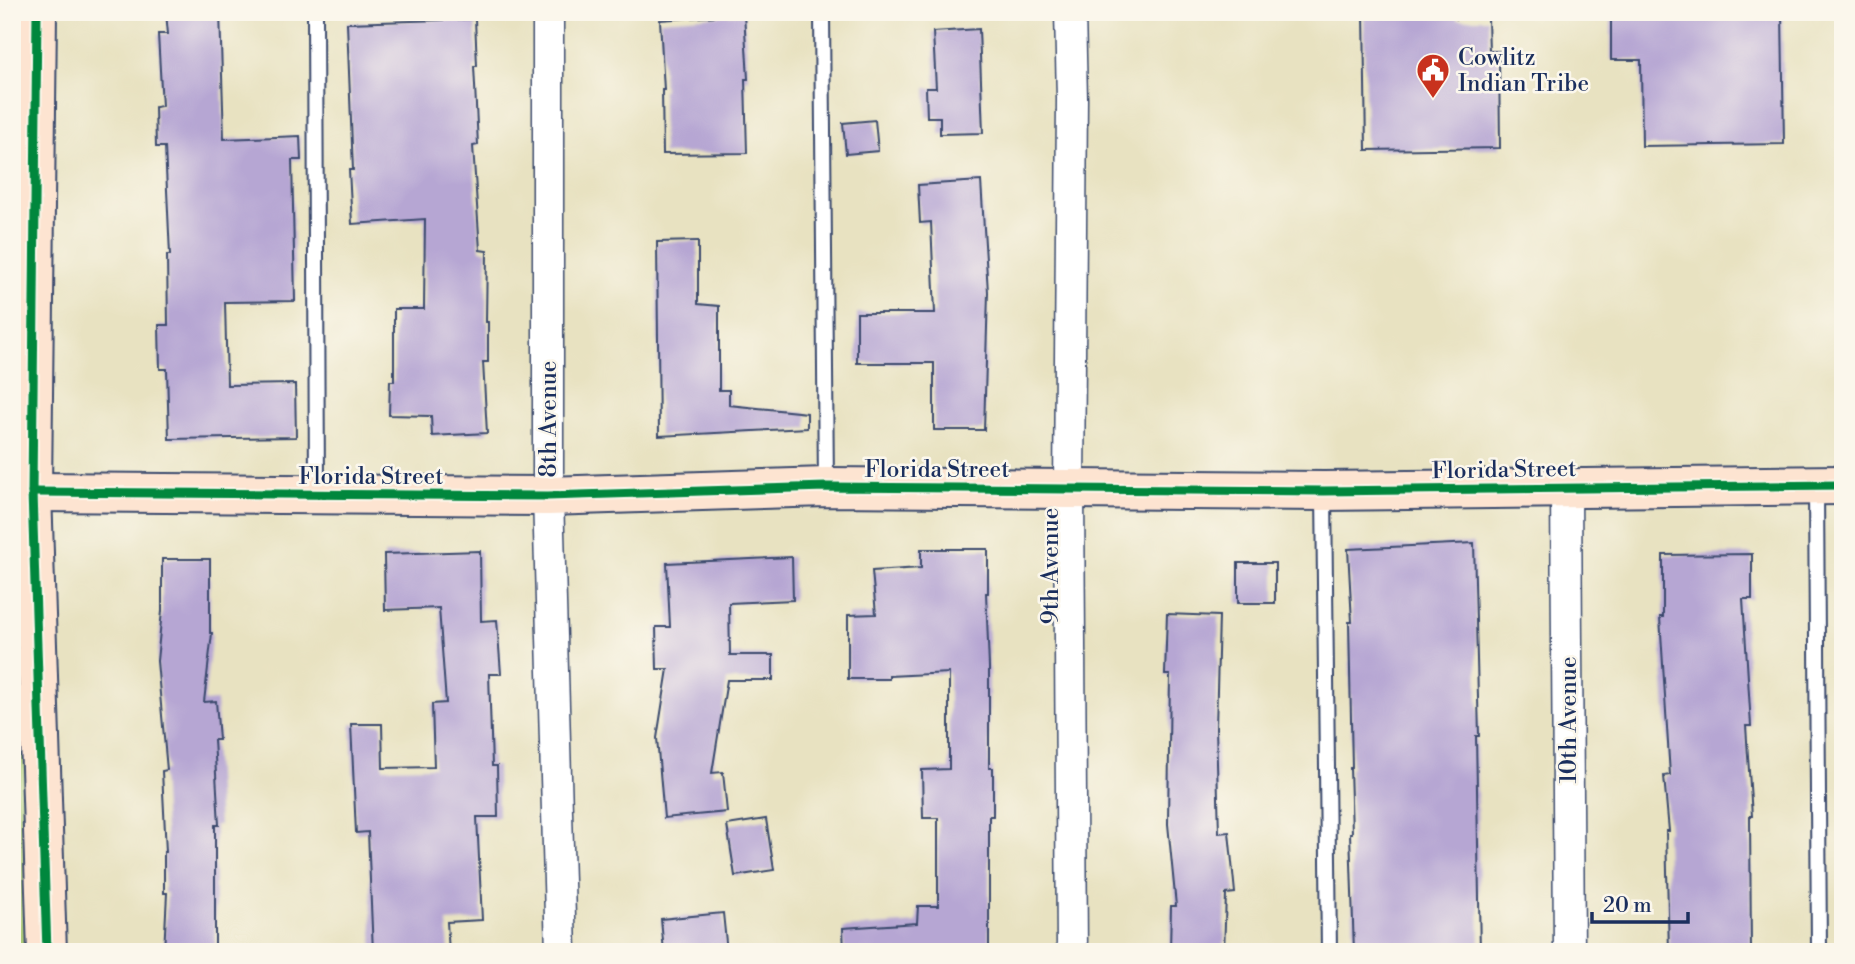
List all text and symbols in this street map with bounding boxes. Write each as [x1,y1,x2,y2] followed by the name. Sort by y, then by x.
[1458,44,1589,98] place label: Cowlitz Indian Tribe
[1414,51,1452,100] public building icon: Cowlitz Indian Tribe
[535,361,563,477] street label: 8th Avenue
[1431,455,1577,485] street label: Florida Street
[865,456,1009,484] street label: Florida Street
[299,463,443,491] street label: Florida Street
[1037,508,1065,624] street label: 9th Avenue
[1555,656,1583,784] street label: 10th Avenue
[1592,880,1689,924] scale bar
[1603,893,1652,919] text: 20 m

